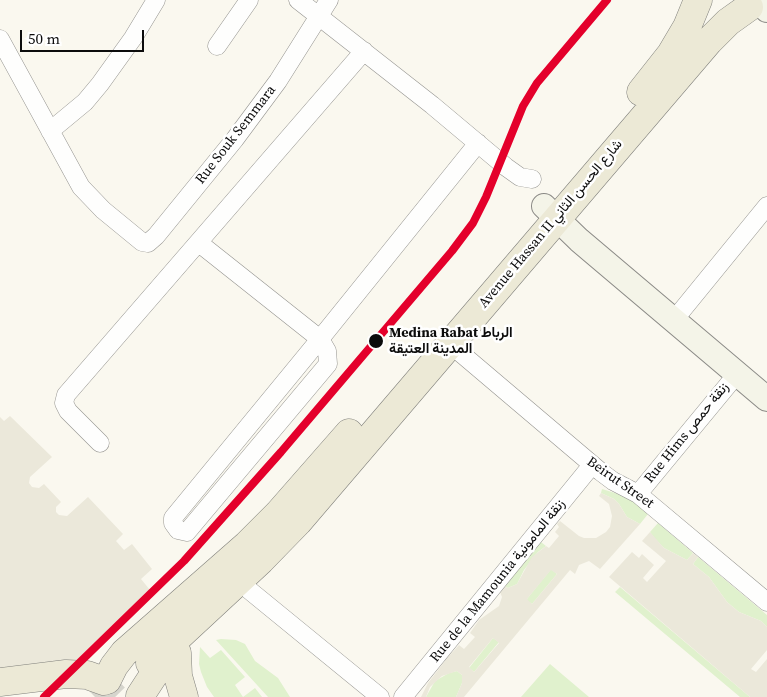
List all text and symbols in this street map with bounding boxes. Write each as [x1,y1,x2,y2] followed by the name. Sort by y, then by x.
[22,20,146,52] scale bar
[28,28,60,49] text: 50 m
[192,82,280,188] street label: Rue Souk Semmara
[476,136,626,312] street label: Avenue Hassan II شارع الحسن الثاني
[389,325,513,358] place label: Medina Rabat الرباط المدينة العتيقة
[367,332,385,350] marker: Medina Rabat الرباط المدينة العتيقة
[641,379,733,487] street label: Rue Hims زنقة حمص
[583,454,657,512] street label: Beirut Street
[427,496,569,666] street label: Rue de la Mamounia زنقة المامونية

